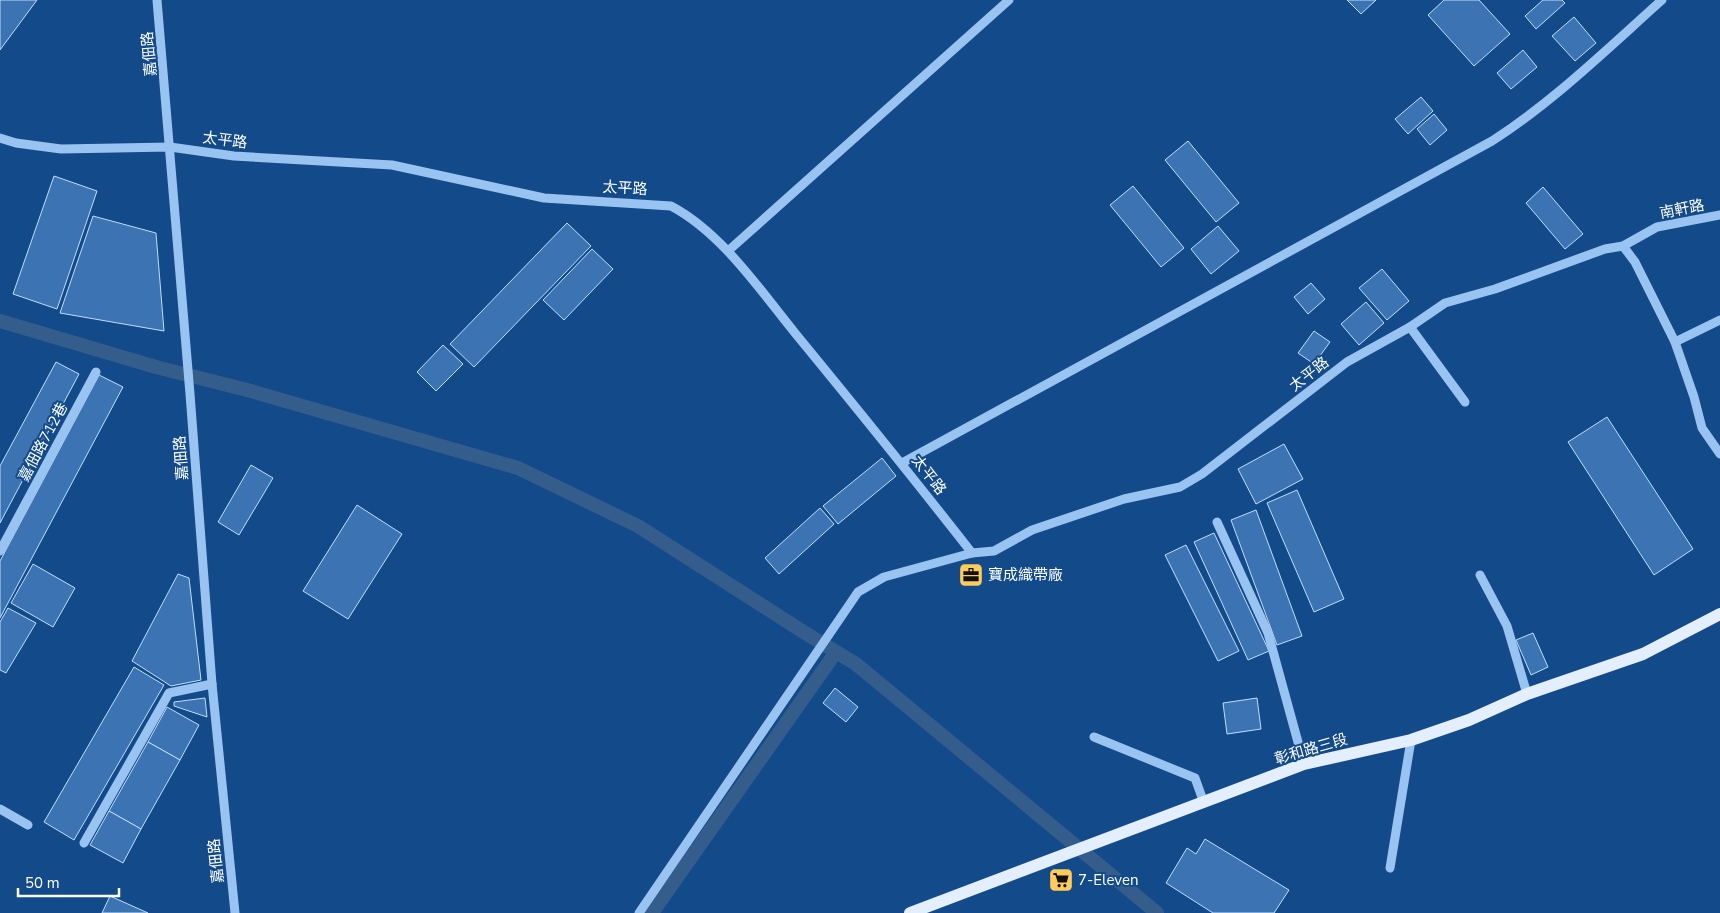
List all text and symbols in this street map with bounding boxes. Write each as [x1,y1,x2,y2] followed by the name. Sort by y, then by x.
[137,31,161,77] street label: 嘉佃路
[201,127,249,153] street label: 太平路
[602,177,648,199] street label: 太平路
[1658,195,1706,223] street label: 南軒路
[1285,352,1333,396] street label: 太平路
[14,399,72,485] street label: 嘉佃路712巷
[169,435,193,481] street label: 嘉佃路
[907,451,951,499] street label: 太平路
[958,562,984,588] office icon: 寶成織帶廠
[988,565,1063,585] place label: 寶成織帶廠
[1272,729,1350,769] street label: 彰和路三段
[204,838,228,884] street label: 嘉佃路
[18,866,119,898] scale bar
[1048,867,1074,893] supermarket icon: 7-Eleven
[1078,870,1138,890] place label: 7-Eleven
[25,873,60,893] text: 50 m

